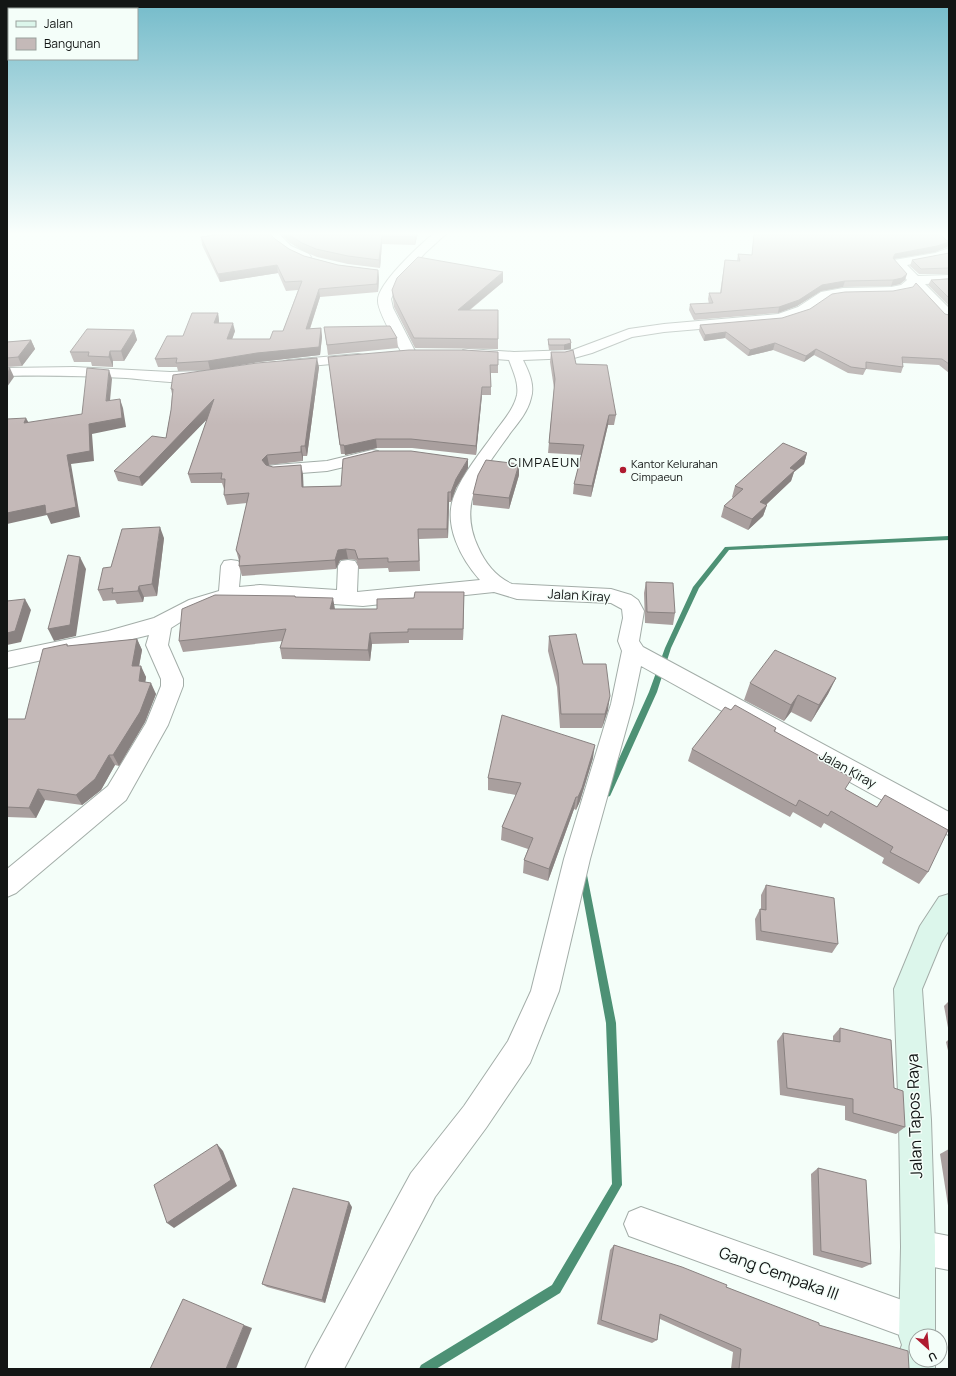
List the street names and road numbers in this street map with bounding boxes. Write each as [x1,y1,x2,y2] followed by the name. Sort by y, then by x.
[547,584,611,606] street label: Jalan Kiray
[816,746,880,792] street label: Jalan Kiray
[901,1053,927,1179] street label: Jalan Tapos Raya
[716,1241,842,1305] street label: Gang Cempaka III

